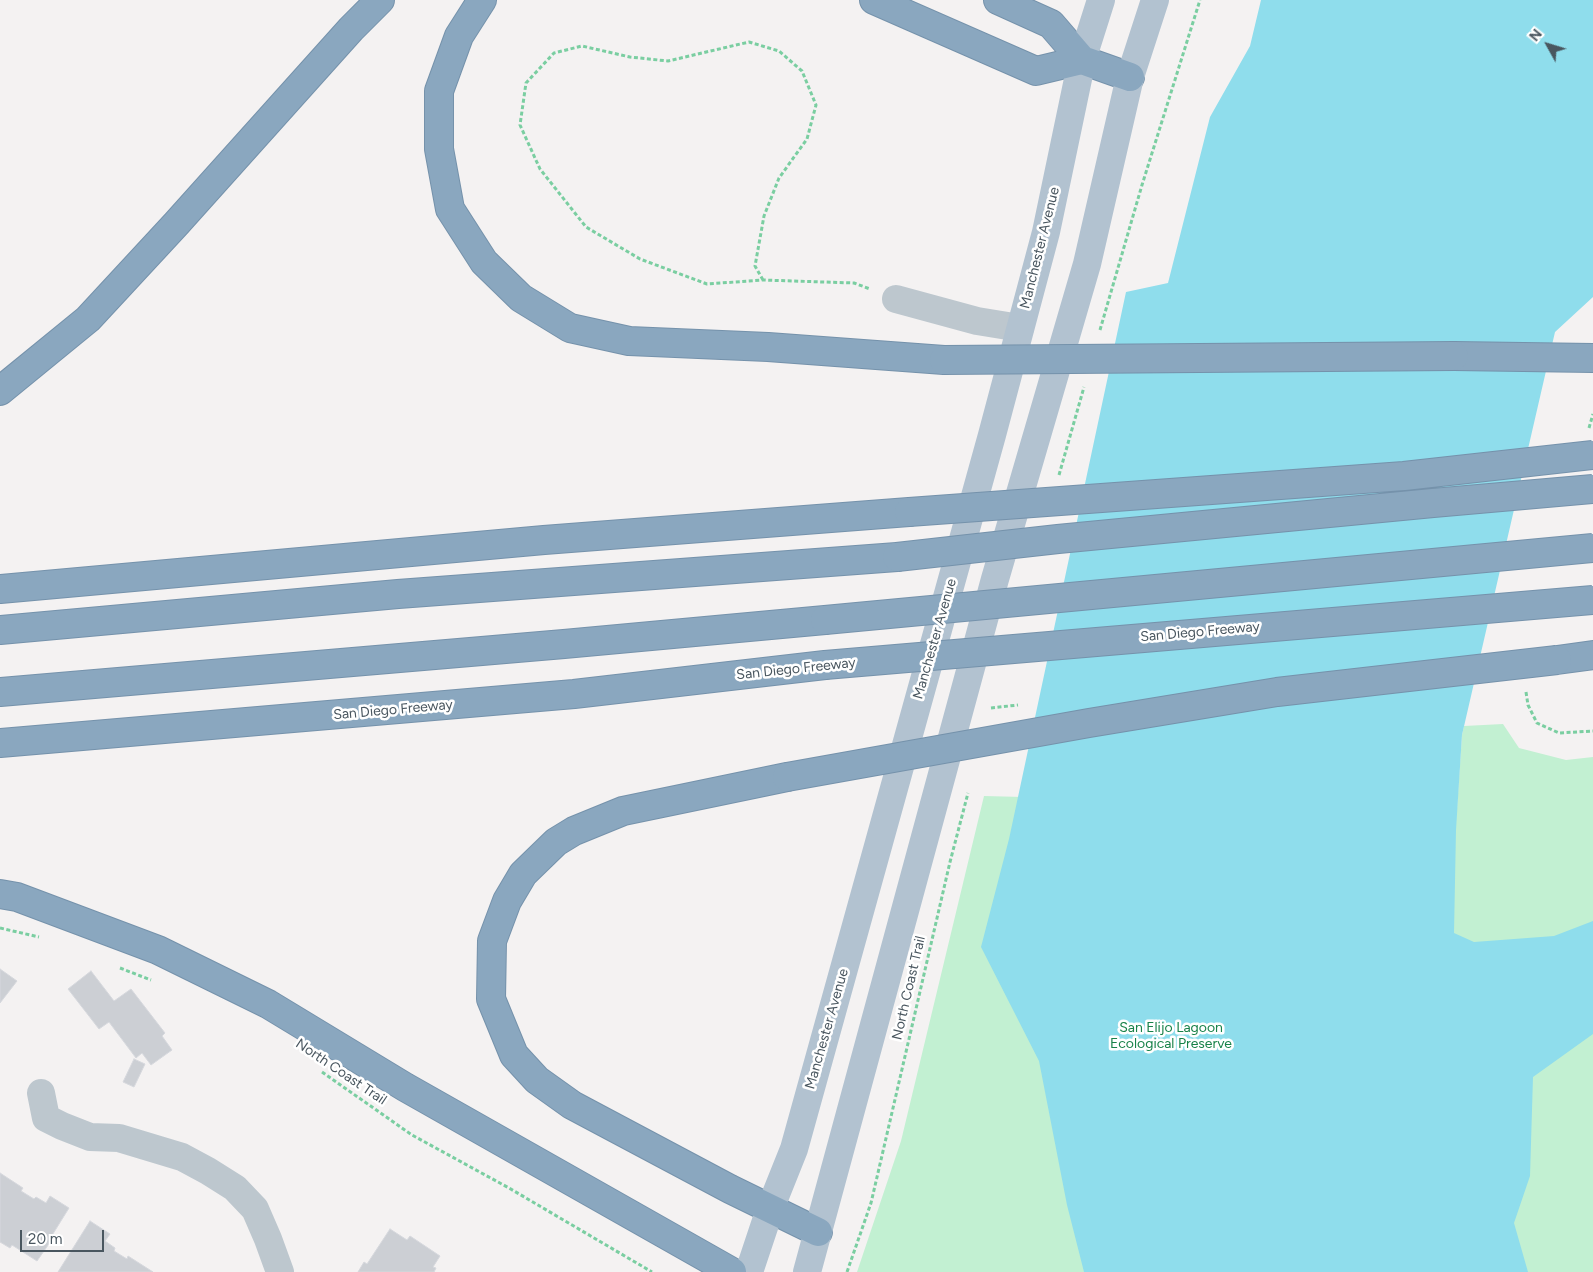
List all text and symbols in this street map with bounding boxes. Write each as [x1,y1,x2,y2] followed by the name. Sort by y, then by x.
[1523,20,1573,70] north arrow
[1526,26,1546,45] text: N
[1017,185,1063,311] street label: Manchester Avenue
[910,577,960,701] street label: Manchester Avenue
[1140,618,1260,646] street label: San Diego Freeway
[736,654,856,684] street label: San Diego Freeway
[333,696,453,724] street label: San Diego Freeway
[889,934,929,1042] street label: North Coast Trail
[802,967,852,1091] street label: Manchester Avenue
[1110,1020,1232,1052] park label: San Elijo Lagoon Ecological Preserve
[292,1035,390,1109] street label: North Coast Trail
[22,1220,106,1252] scale bar
[28,1230,62,1248] text: 20 m

